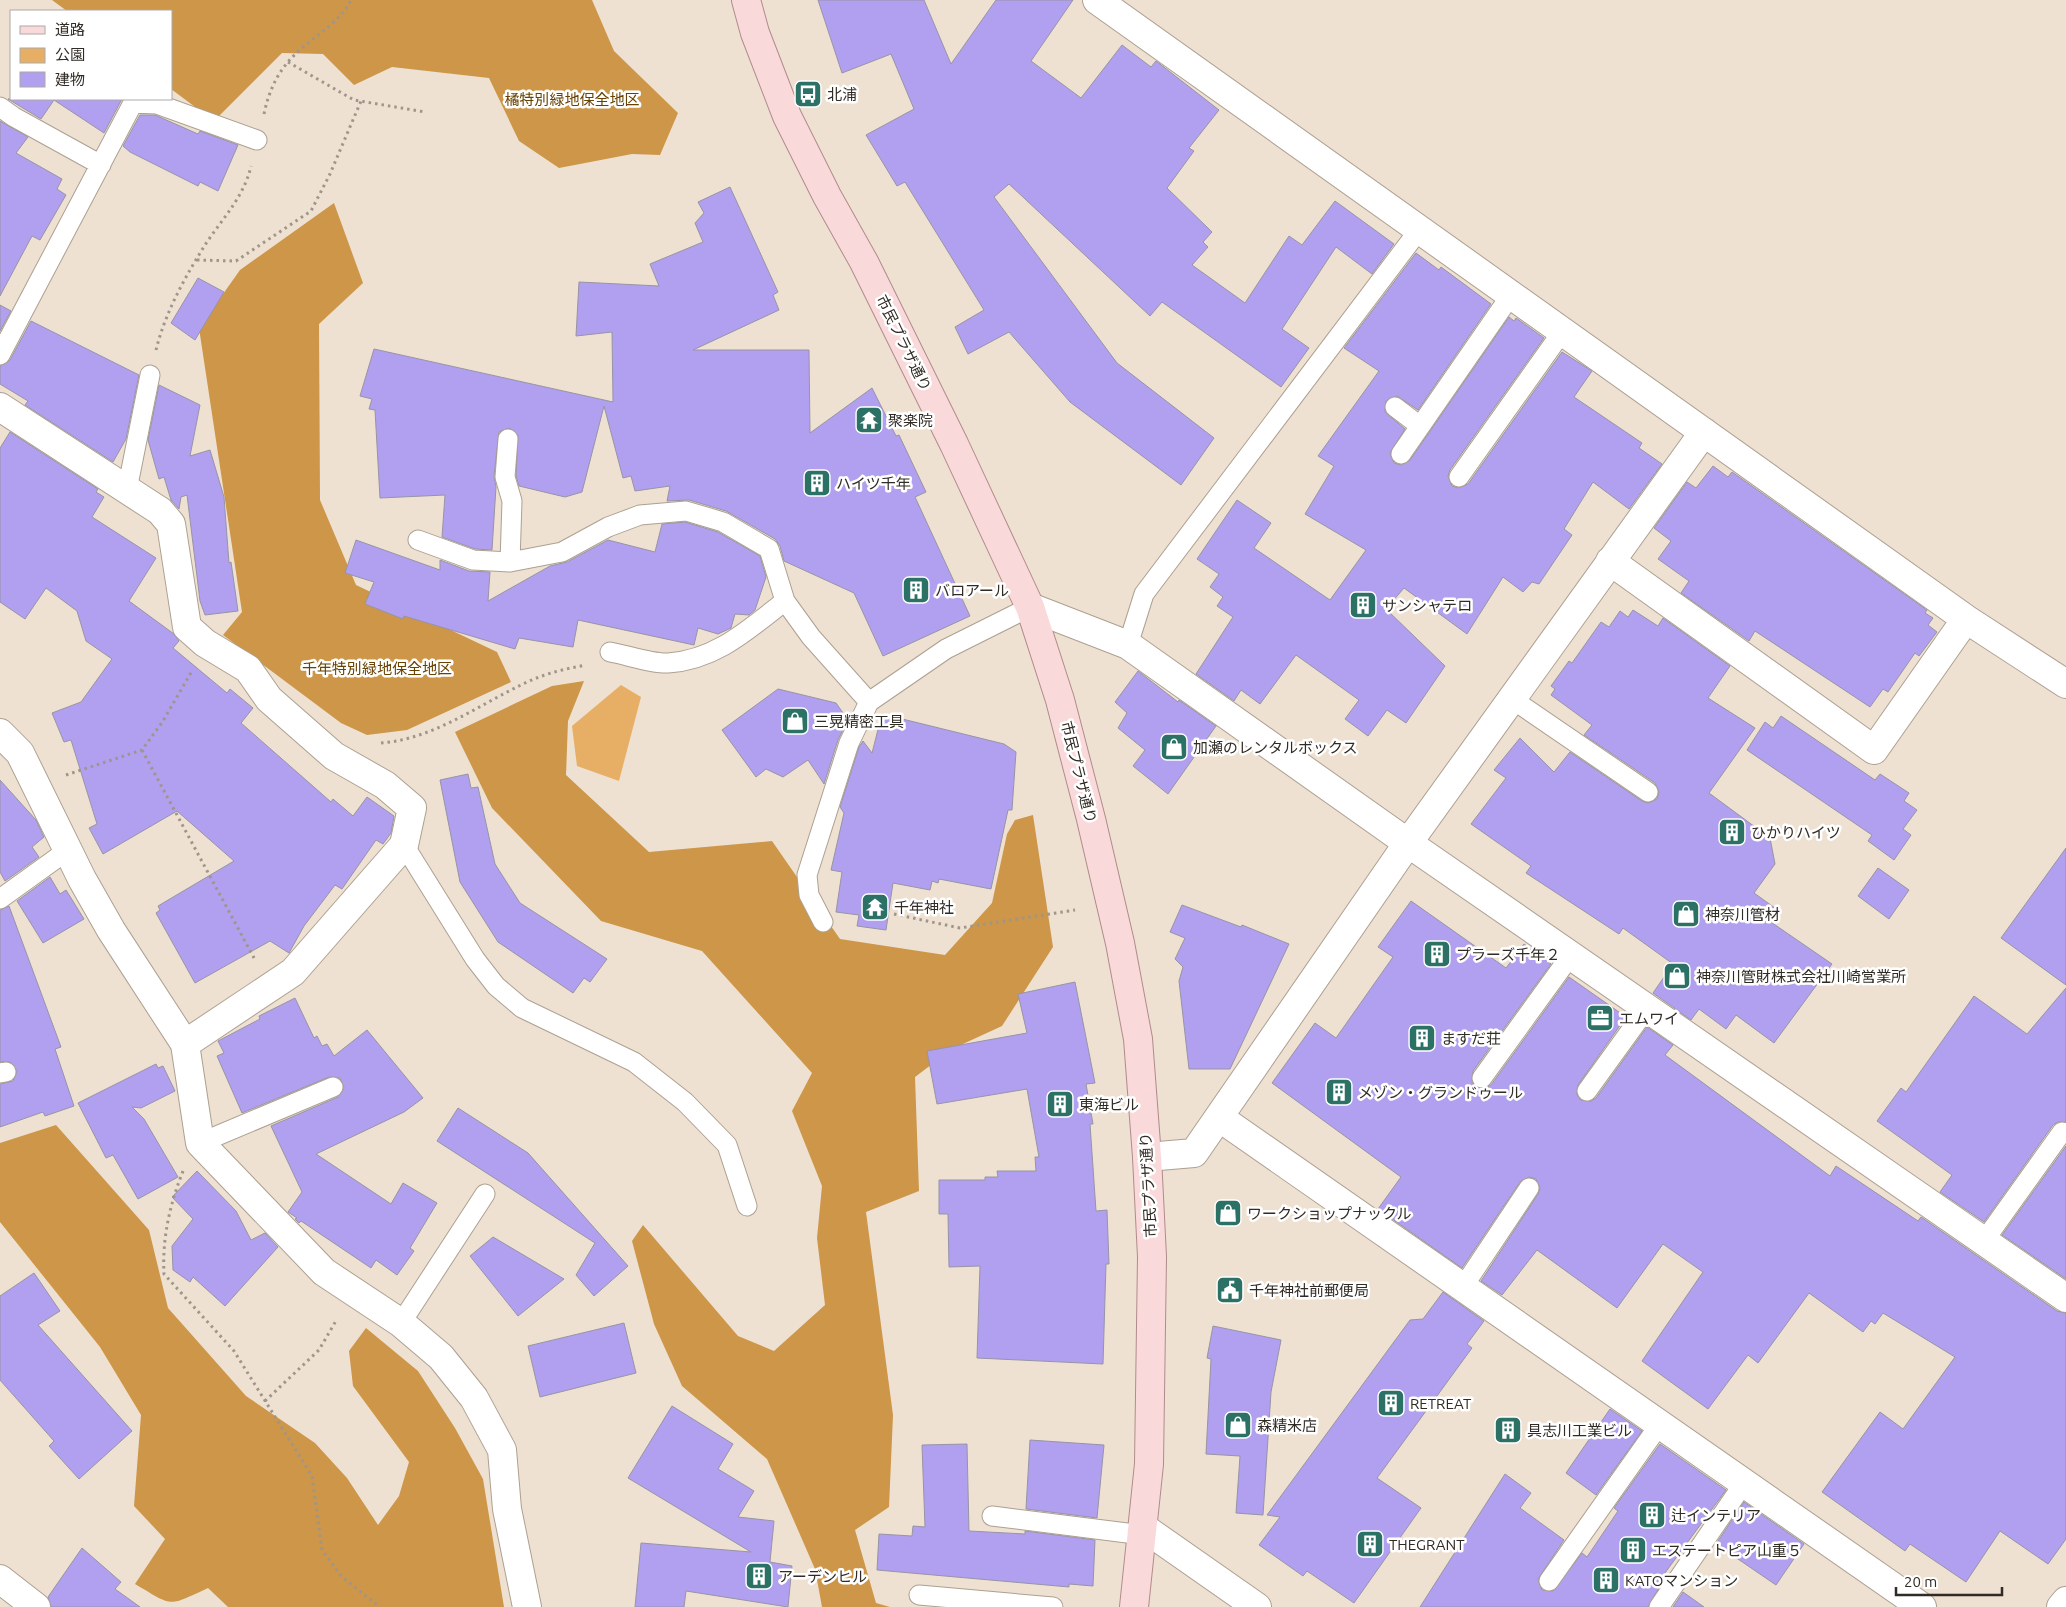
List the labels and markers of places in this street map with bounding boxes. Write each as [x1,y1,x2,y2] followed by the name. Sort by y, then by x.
[793,79,823,109] bus stop icon: 北浦
[827,86,857,103] place label: 北浦
[854,405,884,435] temple icon: 聚楽院
[888,412,933,429] place label: 聚楽院
[802,468,832,498] building icon: ハイツ千年
[836,475,911,492] place label: ハイツ千年
[901,575,931,605] building icon: バロアール
[935,582,1009,599] place label: バロアール
[1348,590,1378,620] building icon: サンシャテロ
[1382,597,1472,614] place label: サンシャテロ
[780,706,810,736] shop icon: 三晃精密工具
[814,713,904,730] place label: 三晃精密工具
[1159,732,1189,762] shop icon: 加瀬のレンタルボックス
[1193,739,1358,756] place label: 加瀬のレンタルボックス
[1717,817,1747,847] building icon: ひかりハイツ
[1751,824,1841,841] place label: ひかりハイツ
[860,892,890,922] temple icon: 千年神社
[894,899,954,916] place label: 千年神社
[1671,899,1701,929] shop icon: 神奈川管材
[1705,906,1780,923] place label: 神奈川管材
[1422,939,1452,969] building icon: プラーズ千年２
[1456,946,1560,963] place label: プラーズ千年２
[1662,961,1692,991] shop icon: 神奈川管財株式会社川崎営業所
[1696,968,1906,985] place label: 神奈川管財株式会社川崎営業所
[1585,1003,1615,1033] office icon: エムワイ
[1619,1010,1679,1027] place label: エムワイ
[1407,1023,1437,1053] building icon: ますだ荘
[1441,1030,1501,1047] place label: ますだ荘
[1324,1077,1354,1107] building icon: メゾン・グランドゥール
[1358,1084,1523,1101] place label: メゾン・グランドゥール
[1045,1089,1075,1119] building icon: 東海ビル
[1079,1096,1139,1113] place label: 東海ビル
[1213,1198,1243,1228] shop icon: ワークショップナックル
[1247,1205,1412,1222] place label: ワークショップナックル
[1215,1275,1245,1305] public building icon: 千年神社前郵便局
[1249,1282,1369,1299] place label: 千年神社前郵便局
[1376,1388,1406,1418] building icon: RETREAT
[1410,1395,1472,1412] place label: RETREAT
[1223,1410,1253,1440] shop icon: 森精米店
[1493,1415,1523,1445] building icon: 具志川工業ビル
[1257,1417,1317,1434] place label: 森精米店
[1527,1422,1632,1439] place label: 具志川工業ビル
[1637,1500,1667,1530] building icon: 辻インテリア
[1671,1507,1761,1524] place label: 辻インテリア
[1355,1529,1385,1559] building icon: THEGRANT
[1618,1535,1648,1565] building icon: エステートピア山重５
[1389,1536,1465,1553] place label: THEGRANT
[1652,1542,1802,1559] place label: エステートピア山重５
[744,1561,774,1591] building icon: アーデンヒル
[1591,1565,1621,1595] building icon: KATOマンション
[778,1568,867,1585] place label: アーデンヒル
[1625,1572,1738,1589] place label: KATOマンション

